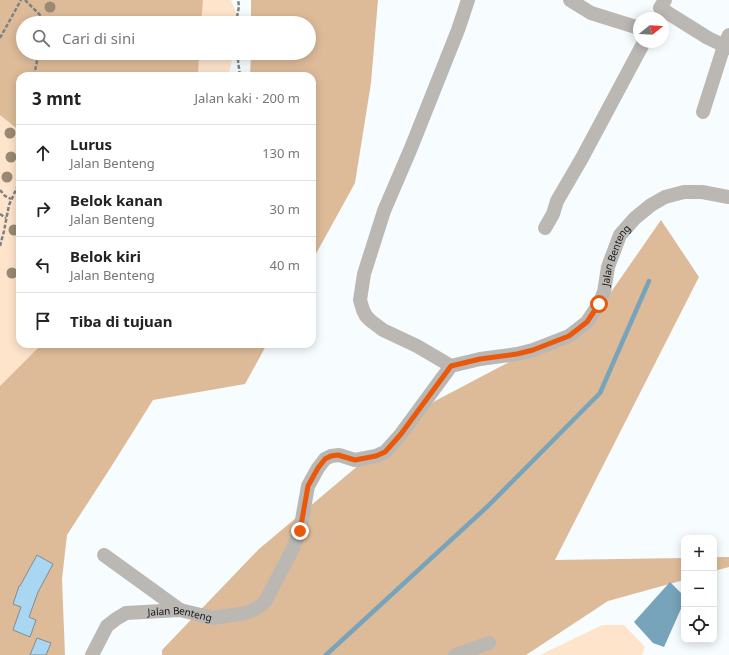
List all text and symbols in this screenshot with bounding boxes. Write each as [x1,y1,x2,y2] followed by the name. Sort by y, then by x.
[633,12,669,48] north arrow
[16,16,316,60] search box
[30,27,52,49] icon: search
[62,28,135,48] text: Cari di sini
[32,87,81,110] text: 3 mnt
[194,89,300,107] text: Jalan kaki · 200 m
[70,134,112,154] text: Lurus
[32,142,54,164] icon: ahead
[262,144,300,162] text: 130 m
[70,154,155,172] text: Jalan Benteng
[70,190,163,210] text: Belok kanan
[32,198,54,220] icon: right
[270,200,300,218] text: 30 m
[70,210,155,228] text: Jalan Benteng
[598,221,633,288] street label: Jalan Benteng
[70,246,141,266] text: Belok kiri
[32,254,54,276] icon: left
[270,256,300,274] text: 40 m
[70,266,155,284] text: Jalan Benteng
[590,295,608,313] route start
[32,310,54,332] icon: arrive
[70,311,173,331] text: Tiba di tujuan
[291,522,309,540] route end
[681,535,717,643] map controls
[681,535,717,571] button: +
[681,571,717,607] button: −
[146,603,214,625] street label: Jalan Benteng
[681,607,717,643] button: locate

